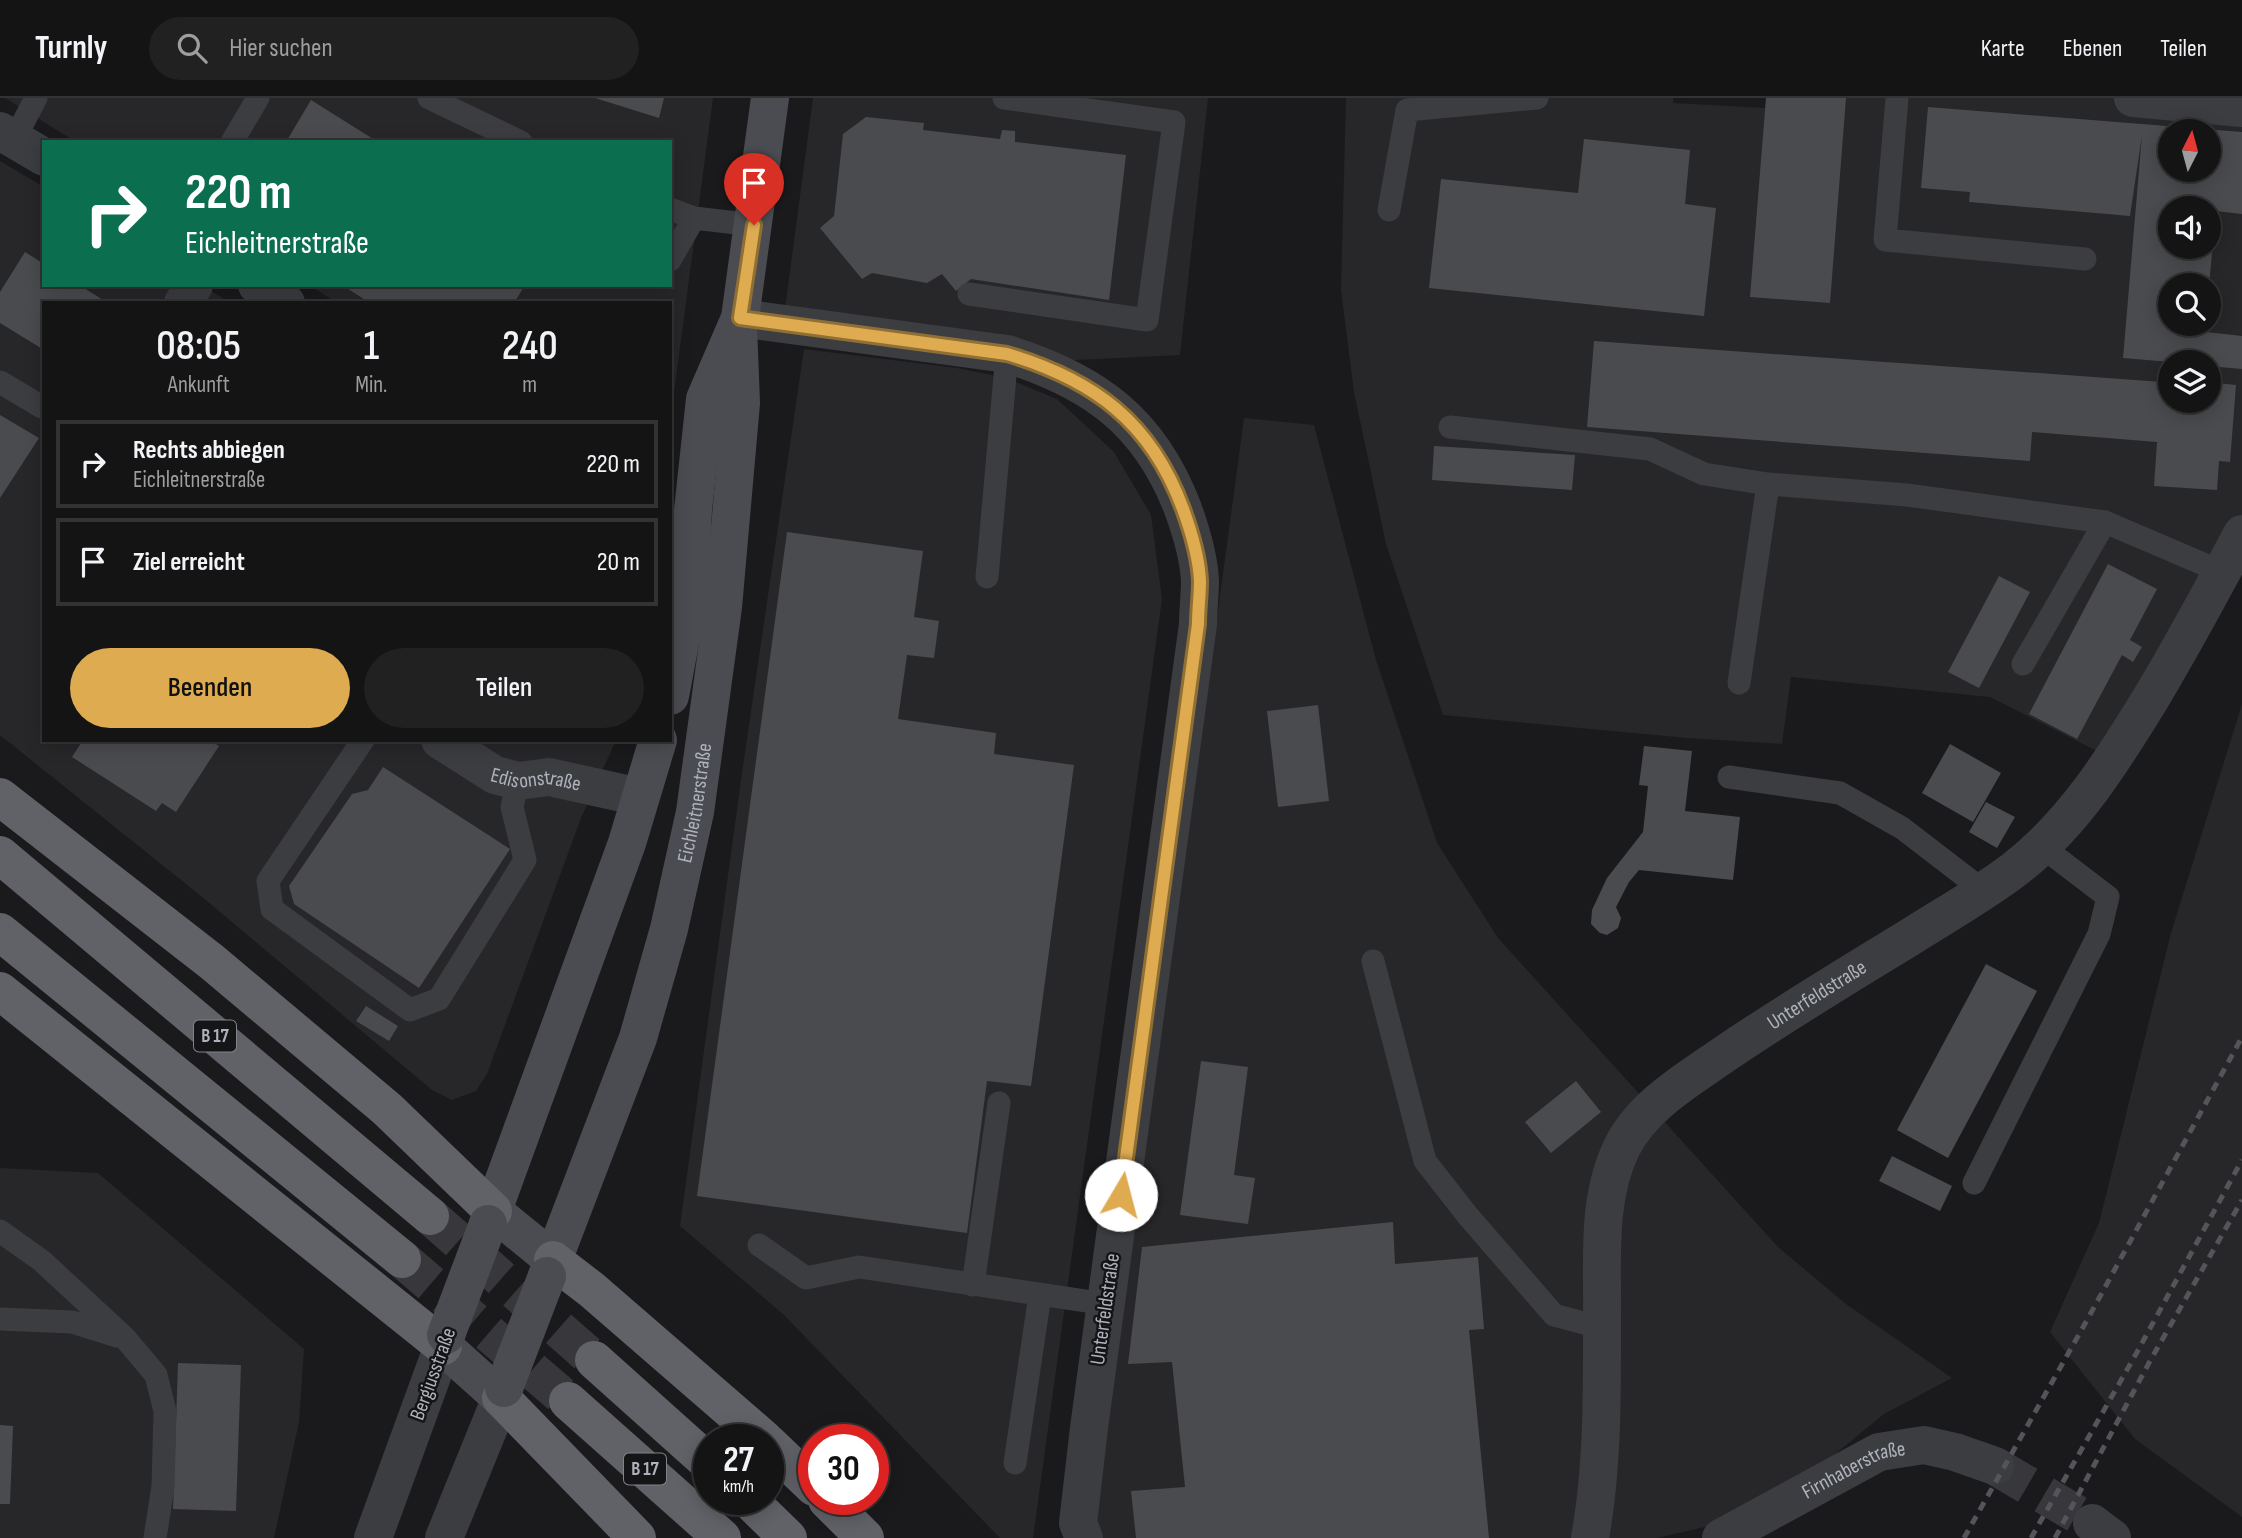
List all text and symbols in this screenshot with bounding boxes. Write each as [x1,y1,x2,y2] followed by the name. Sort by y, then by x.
[149,17,639,80] search box
[35,28,107,68] text: Turnly
[173,29,211,67] icon: search
[229,33,333,64] text: Hier suchen
[1981,34,2025,63] text: Karte
[2063,34,2122,63] text: Ebenen
[2160,34,2207,63] text: Teilen
[2158,119,2221,182] north arrow
[2158,119,2221,413] map controls
[724,153,784,225] pin
[185,164,291,223] text: 220 m
[735,164,773,202] icon: arrive
[70,168,161,259] icon: right
[2158,196,2221,259] button: sound
[185,224,369,263] text: Eichleitnerstraße
[2158,273,2221,336] button: search
[156,321,241,372] text: 08:05
[364,321,379,372] text: 1
[502,321,558,372] text: 240
[2158,350,2221,413] button: layers
[168,371,230,399] text: Ankunft
[355,371,387,399] text: Min.
[522,371,537,399] text: m
[133,435,285,466] text: Rechts abbiegen
[74,445,112,483] icon: right
[586,449,640,480] text: 220 m
[133,466,265,494] text: Eichleitnerstraße
[74,543,112,581] icon: arrive
[133,547,245,578] text: Ziel erreicht
[597,547,640,578] text: 20 m
[70,648,350,728] button: Beenden
[364,648,644,728] button: Teilen
[672,742,717,865] street label: Eichleitnerstraße
[488,762,583,796] street label: Edisonstraße
[1762,954,1871,1035] street label: Unterfeldstraße
[194,1020,236,1052] road number: B 17
[1084,1158,1158,1232] position arrow
[1085,1252,1125,1366] street label: Unterfeldstraße
[405,1324,461,1424] street label: Bergiusstraße
[798,1424,889,1515] speed limit sign: 30
[1797,1436,1907,1504] street label: Firnhaberstraße
[723,1439,754,1482] text: 27
[624,1454,666,1484] road number: B 17
[723,1476,754,1497] text: km/h

